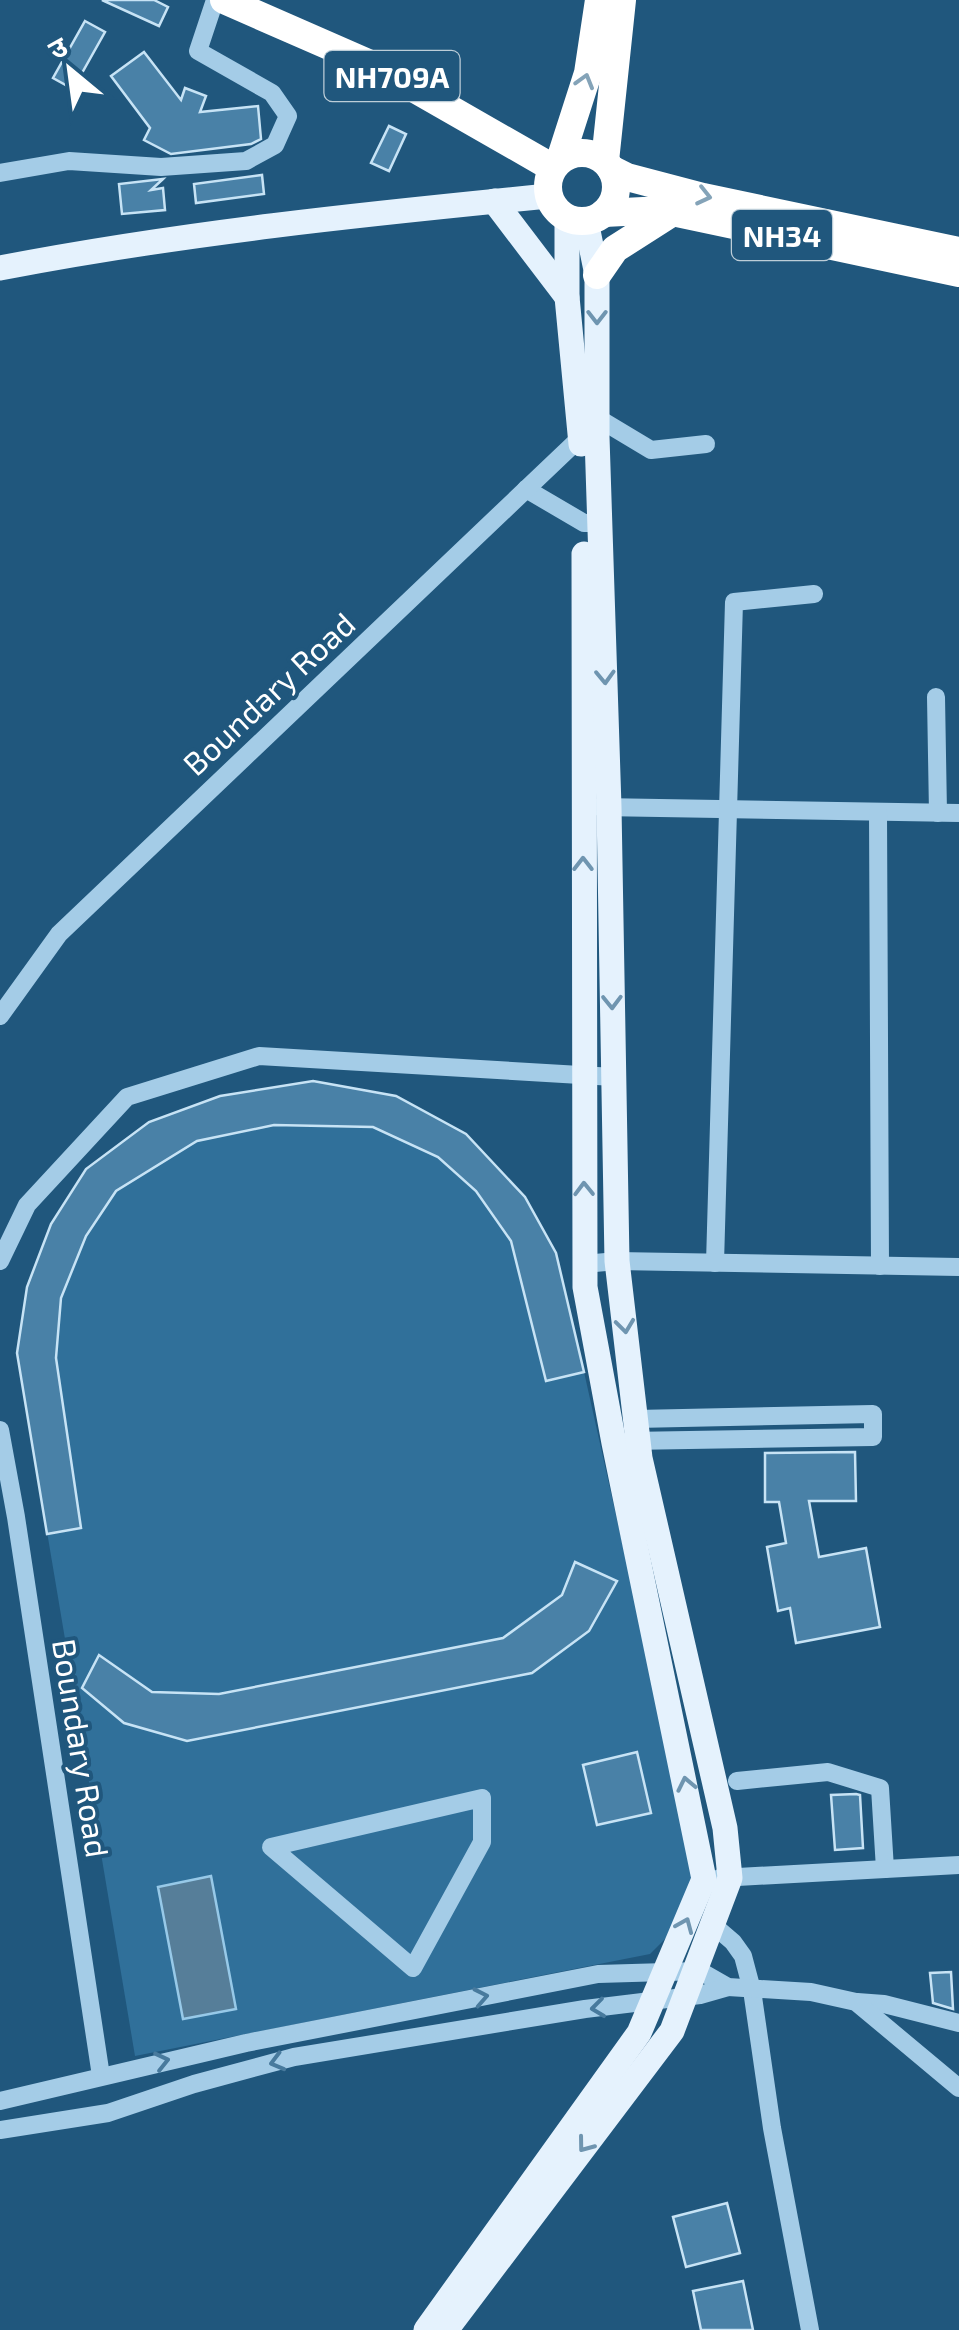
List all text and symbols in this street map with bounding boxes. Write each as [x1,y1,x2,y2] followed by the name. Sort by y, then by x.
[20,20,120,120] north arrow
[42,28,73,66] text: उ
[324,51,460,101] road number: NH709A
[573,73,594,91] one-way arrow
[695,184,712,205] one-way arrow
[732,210,832,260] road number: NH34
[586,310,608,325] one-way arrow
[174,604,362,782] street label: Boundary Road
[594,669,615,685] one-way arrow
[572,855,594,870] one-way arrow
[602,994,623,1010] one-way arrow
[573,1180,594,1196] one-way arrow
[614,1319,635,1335] one-way arrow
[46,1636,118,1860] street label: Boundary Road
[677,1775,698,1792] one-way arrow
[673,1918,693,1936] one-way arrow
[472,1987,489,2008] one-way arrow
[589,1996,606,2017] one-way arrow
[269,2050,286,2071] one-way arrow
[154,2052,171,2073] one-way arrow
[579,2134,596,2152] one-way arrow

